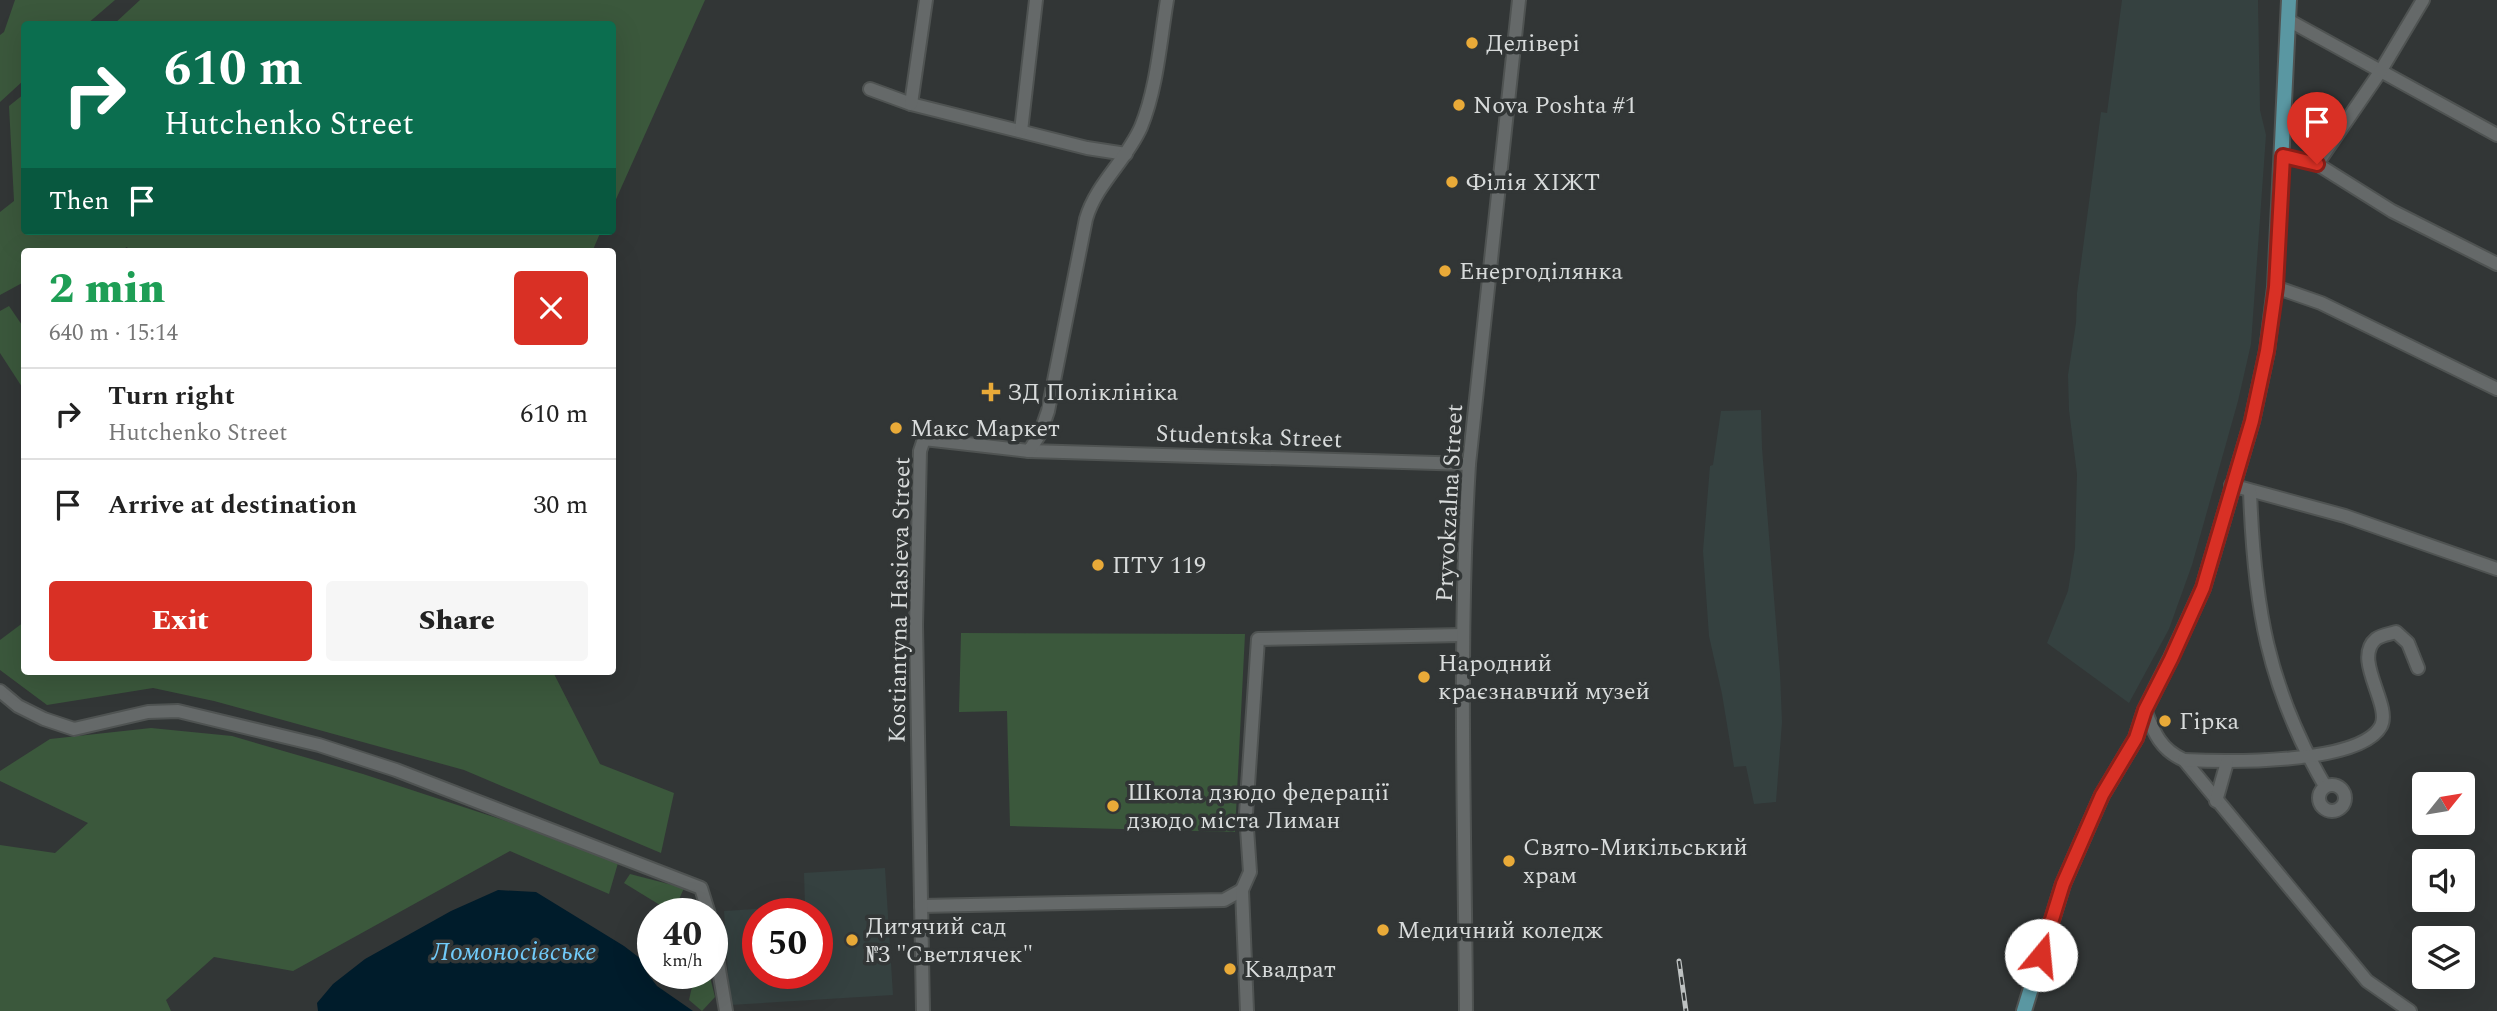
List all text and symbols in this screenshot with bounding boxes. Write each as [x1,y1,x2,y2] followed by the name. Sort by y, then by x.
[1486,26,1580,62] place label: Делівері
[164,32,303,107] text: 610 m
[1464,35,1480,51] marker: Делівері
[49,49,140,140] icon: right
[1473,88,1637,124] place label: Nova Poshta #1
[2287,92,2347,164] pin
[1451,97,1467,113] marker: Nova Poshta #1
[164,100,414,149] text: Hutchenko Street
[2298,103,2336,141] icon: arrive
[1466,165,1600,201] place label: Філія ХІЖТ
[1444,174,1460,190] marker: Філія ХІЖТ
[49,181,109,221] text: Then
[123,182,161,220] icon: arrive
[1459,254,1623,290] place label: Енергоділянка
[49,258,165,321] text: 2 min
[1437,263,1453,279] marker: Енергоділянка
[514,271,588,345] button: close
[49,316,178,351] text: 640 m · 15:14
[1007,375,1179,411] place label: ЗД Поліклініка
[108,376,235,416] text: Turn right
[981,382,1001,402] marker: ЗД Поліклініка
[520,394,588,434] text: 610 m
[49,395,87,433] icon: right
[1427,403,1473,603] street label: Pryvokzalna Street
[910,411,1060,447] place label: Макс Маркет
[108,416,288,451] text: Hutchenko Street
[1155,416,1343,458] street label: Studentska Street
[888,420,904,436] marker: Макс Маркет
[880,457,920,743] street label: Kostiantyna Hasieva Street
[108,485,357,525] text: Arrive at destination
[533,485,588,525] text: 30 m
[49,486,87,524] icon: arrive
[1112,548,1206,584] place label: ПТУ 119
[1090,557,1106,573] marker: ПТУ 119
[49,581,312,661] button: Exit
[326,581,588,661] button: Share
[1438,646,1650,710] place label: Народний краєзнавчий музей
[1416,669,1432,685] marker: Народний краєзнавчий музей
[2179,704,2239,740] place label: Гірка
[2157,713,2173,729] marker: Гірка
[2412,772,2474,835] north arrow
[2412,772,2475,989] map controls
[1127,775,1390,839] place label: Школа дзюдо федерації дзюдо міста Лиман
[1105,798,1121,814] marker: Школа дзюдо федерації дзюдо міста Лиман
[1523,830,1748,894] place label: Свято-Микільський храм
[2412,849,2475,912] button: sound
[1501,853,1517,869] marker: Свято-Микільський храм
[742,898,833,989] speed limit sign: 50
[663,908,702,961] text: 40
[866,909,1033,973] place label: Дитячий сад №3 "Светлячек"
[1397,913,1603,949] place label: Медичний коледж
[2004,918,2078,992] position arrow
[1375,922,1391,938] marker: Медичний коледж
[2412,926,2475,989] button: layers
[430,932,597,972] water label: Ломоносівське
[844,932,860,948] marker: Дитячий сад №3 "Светлячек"
[662,947,703,974] text: km/h
[1244,952,1336,988] place label: Квадрат
[1222,961,1238,977] marker: Квадрат

